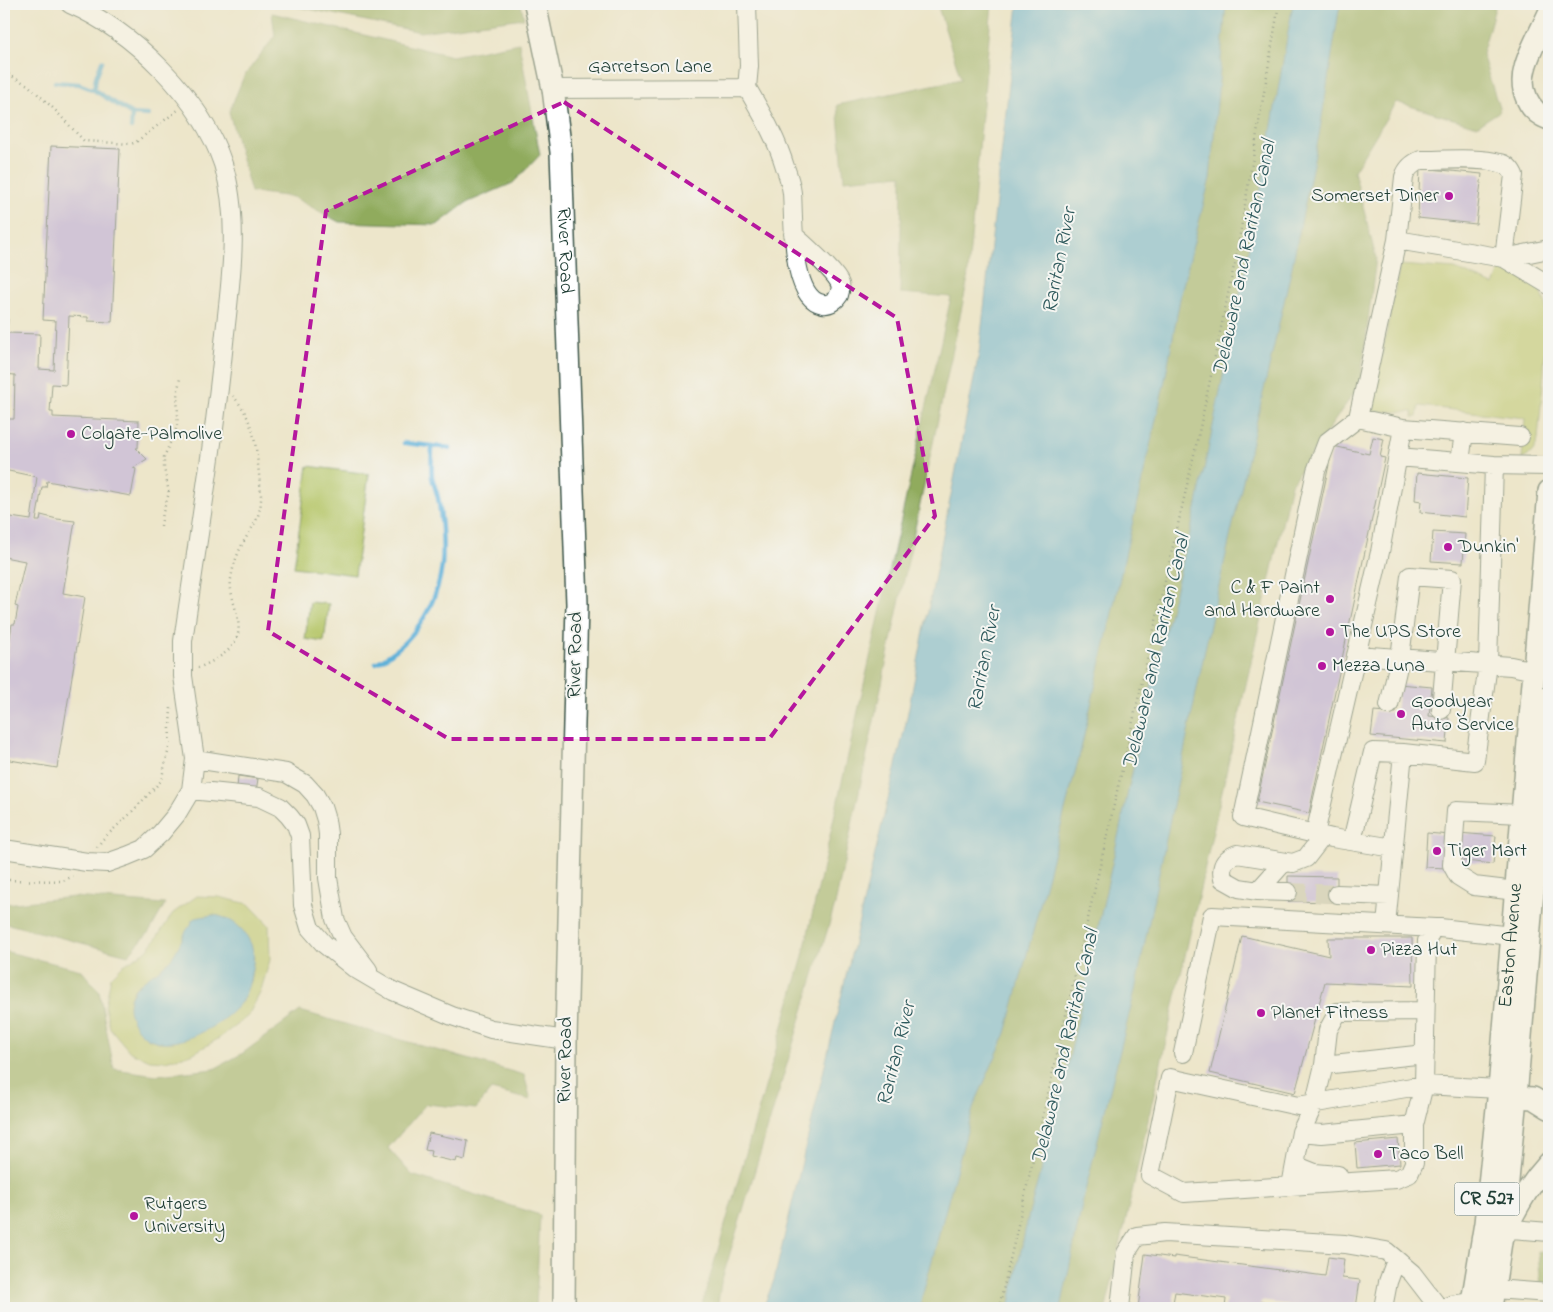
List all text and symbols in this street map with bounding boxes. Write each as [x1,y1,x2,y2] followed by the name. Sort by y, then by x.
[588,53,712,82] street label: Garretson Lane
[1205,135,1285,379] water label: Delaware and Raritan Canal
[1311,182,1440,211] place label: Somerset Diner
[1443,190,1455,202] marker: Somerset Diner
[1035,203,1085,317] water label: Raritan River
[548,207,581,294] street label: River Road
[81,420,222,450] place label: Colgate-Palmolive
[65,428,77,440] marker: Colgate-Palmolive
[1115,529,1199,772] water label: Delaware and Raritan Canal
[1457,533,1518,562] place label: Dunkin'
[1442,541,1454,553] marker: Dunkin'
[1204,574,1320,626] place label: C & F Paint and Hardware
[1324,593,1336,605] marker: C & F Paint and Hardware
[960,601,1010,715] water label: Raritan River
[561,611,591,699] street label: River Road
[1340,618,1461,647] place label: The UPS Store
[1324,626,1336,638] marker: The UPS Store
[1332,652,1425,681] place label: Mezza Luna
[1316,660,1328,672] marker: Mezza Luna
[1411,688,1514,740] place label: Goodyear Auto Service
[1395,708,1407,720] marker: Goodyear Auto Service
[1447,837,1527,867] place label: Tiger Mart
[1431,845,1443,857] marker: Tiger Mart
[1491,882,1531,1009] street label: Easton Avenue
[1024,924,1108,1167] water label: Delaware and Raritan Canal
[1381,936,1458,965] place label: Pizza Hut
[1365,944,1377,956] marker: Pizza Hut
[869,996,925,1110] water label: Raritan River
[1271,999,1389,1028] place label: Planet Fitness
[1255,1007,1267,1019] marker: Planet Fitness
[551,1016,581,1104] street label: River Road
[1388,1140,1464,1169] place label: Taco Bell
[1372,1148,1384,1160] marker: Taco Bell
[1454,1182,1520,1216] road number: CR 527
[144,1190,225,1242] place label: Rutgers University
[128,1210,140,1222] marker: Rutgers University

